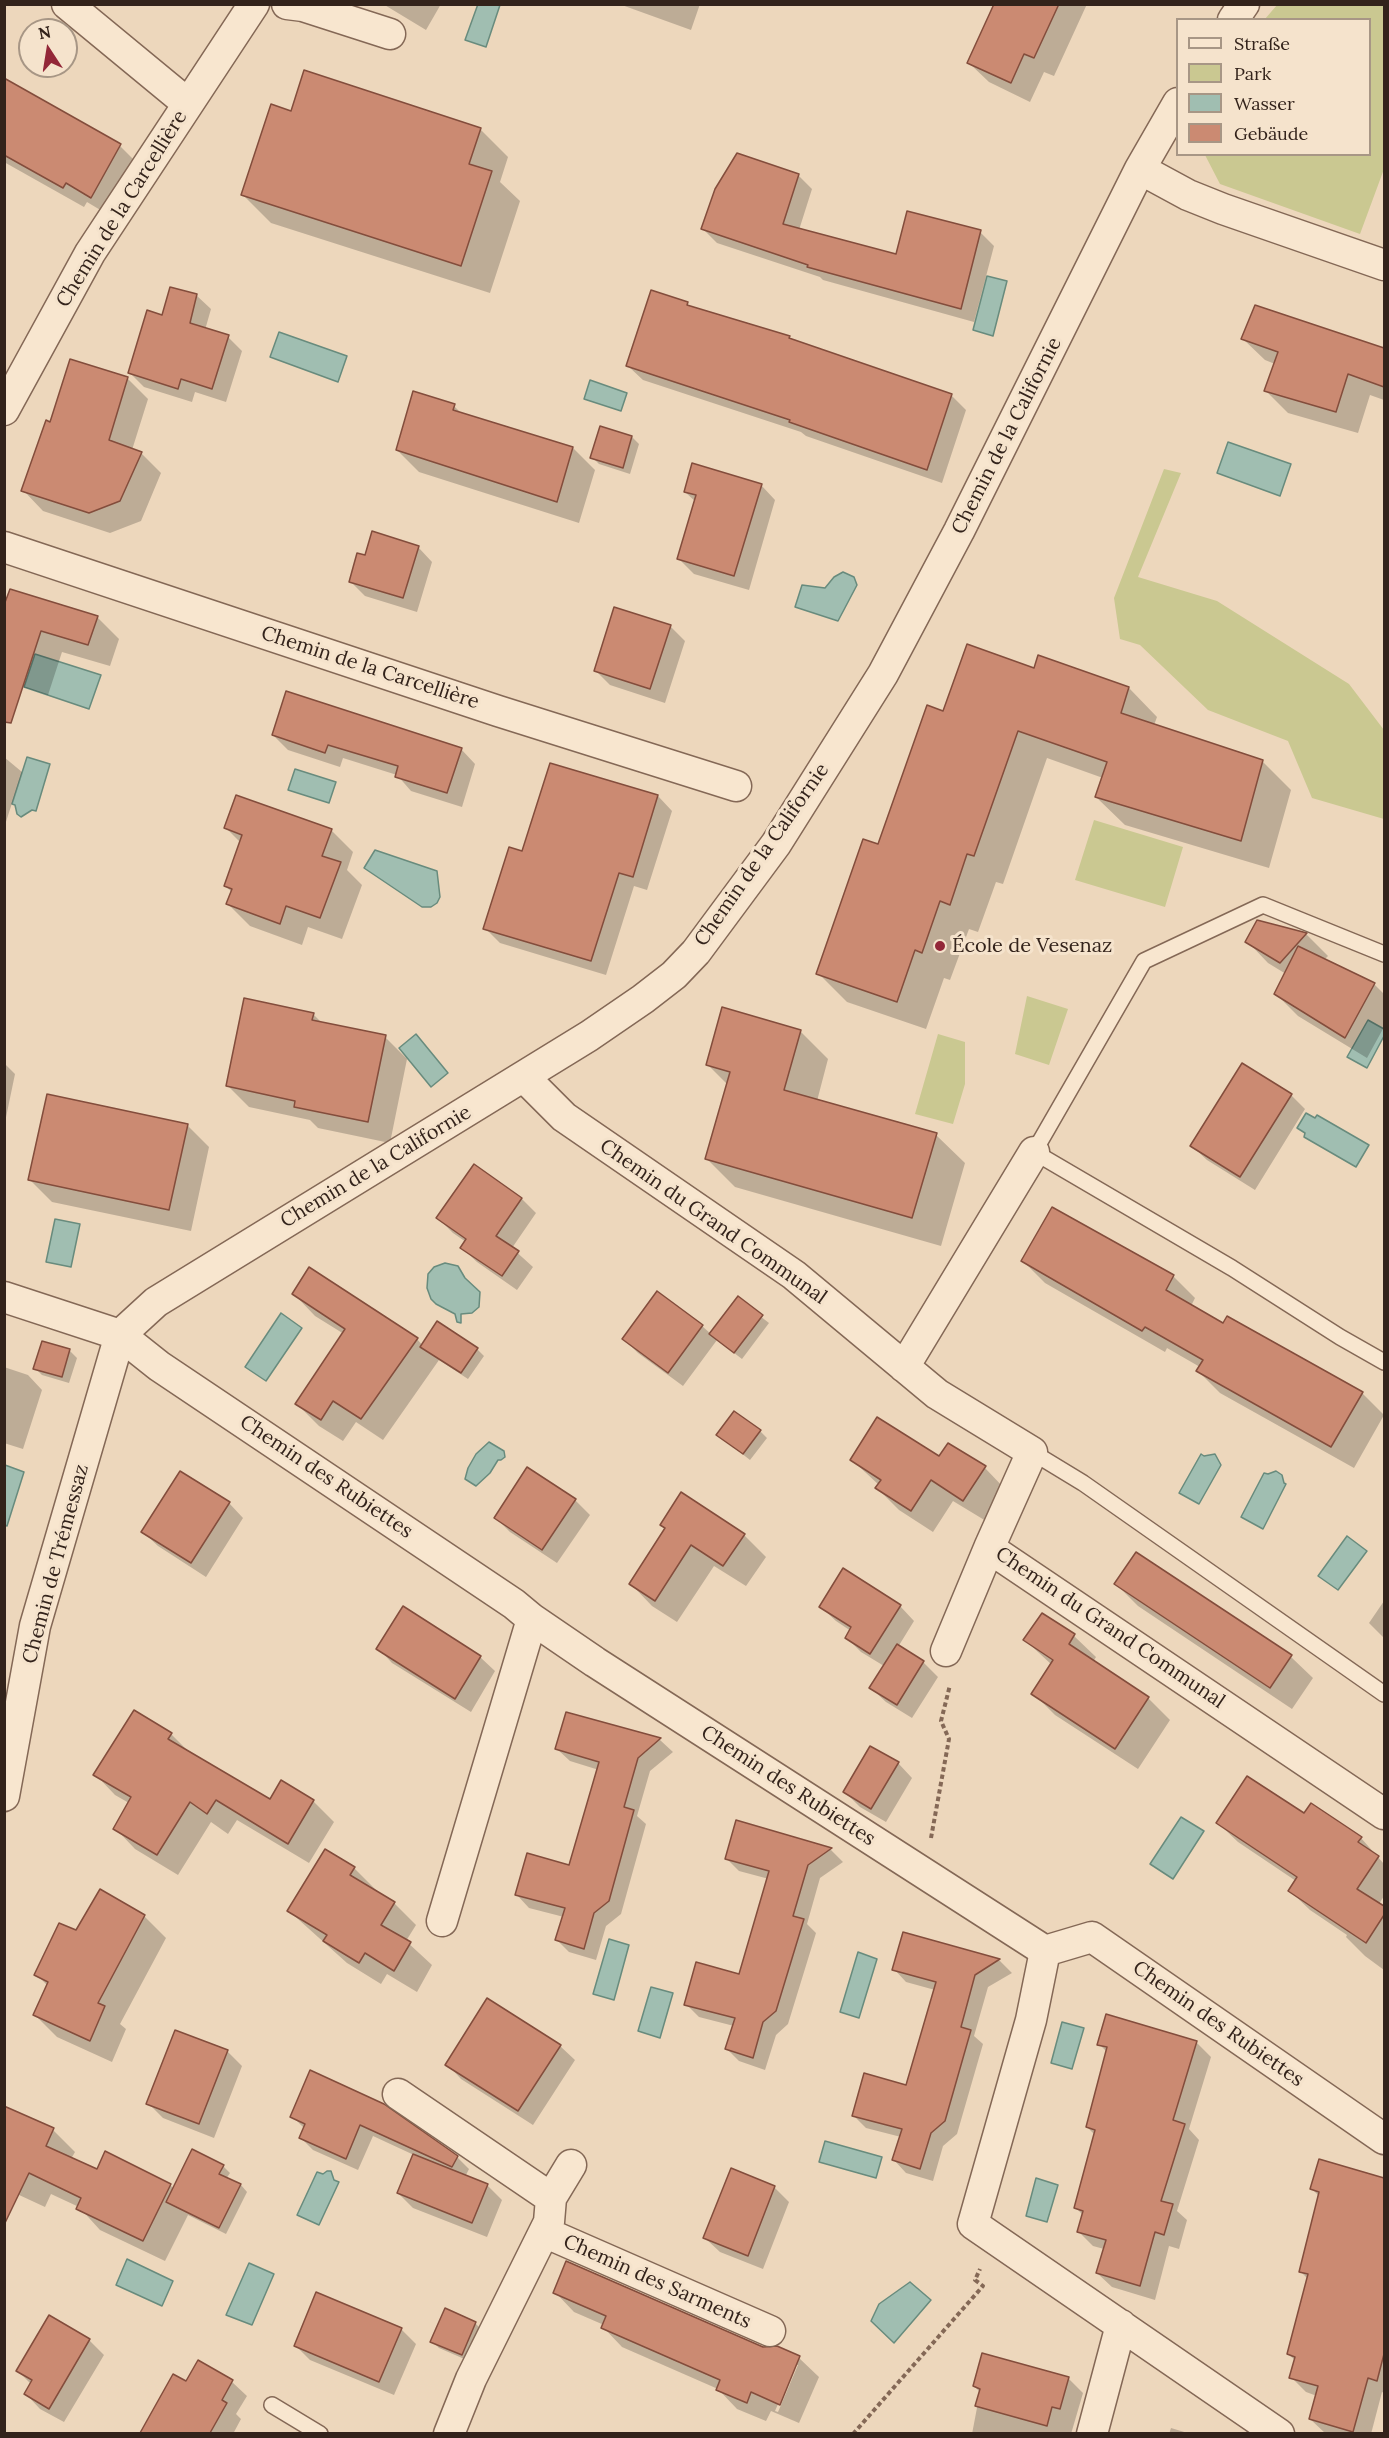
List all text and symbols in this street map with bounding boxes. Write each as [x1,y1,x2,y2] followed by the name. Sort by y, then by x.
[18,18,78,78] north arrow
[1176,18,1371,156] legend
[37,21,53,43] text: N
[1234,32,1290,55] text: Straße
[1234,62,1271,85] text: Park
[1234,92,1295,115] text: Wasser
[51,106,193,312] street label: Chemin de la Carcellière
[1234,122,1308,145] text: Gebäude
[947,334,1067,538] street label: Chemin de la Californie
[258,621,482,715] street label: Chemin de la Carcellière
[690,759,834,951] street label: Chemin de la Californie
[952,934,1112,958] place label: École de Vesenaz
[933,939,947,953] marker: École de Vesenaz
[276,1101,476,1233] street label: Chemin de la Californie
[595,1134,831,1310] street label: Chemin du Grand Communal
[235,1410,417,1544] street label: Chemin des Rubiettes
[18,1462,94,1666] street label: Chemin de Trémessaz
[991,1542,1229,1714] street label: Chemin du Grand Communal
[696,1721,880,1851] street label: Chemin des Rubiettes
[1128,1956,1308,2092] street label: Chemin des Rubiettes
[559,2230,755,2334] street label: Chemin des Sarments

